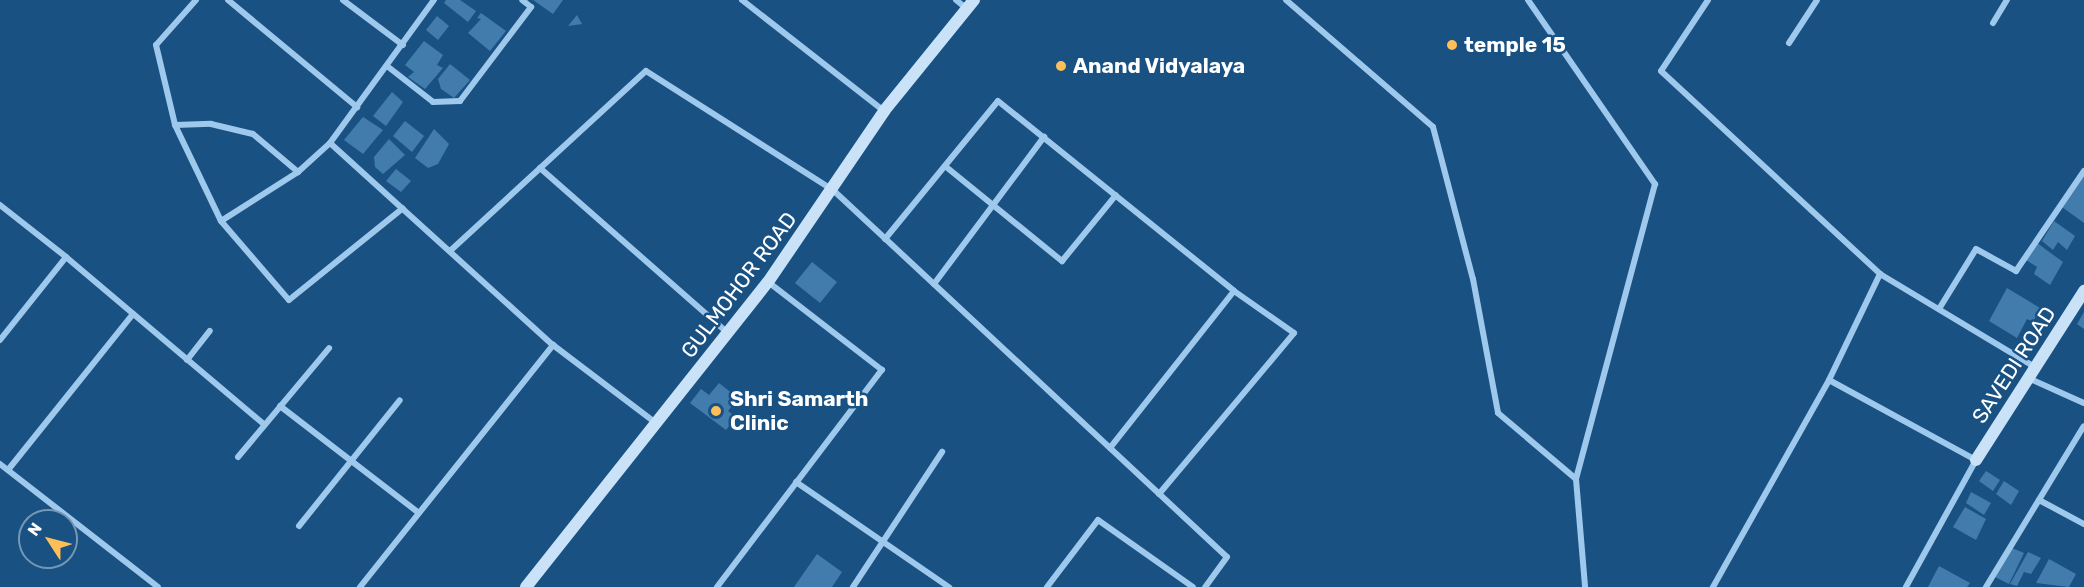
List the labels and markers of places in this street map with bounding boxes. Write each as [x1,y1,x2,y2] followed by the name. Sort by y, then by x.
[1464,32,1566,58] place label: temple 15
[1445,38,1459,52] marker: temple 15
[1073,53,1246,79] place label: Anand Vidyalaya
[1054,59,1068,73] marker: Anand Vidyalaya
[730,386,869,436] place label: Shri Samarth Clinic
[707,402,725,420] marker: Shri Samarth Clinic

